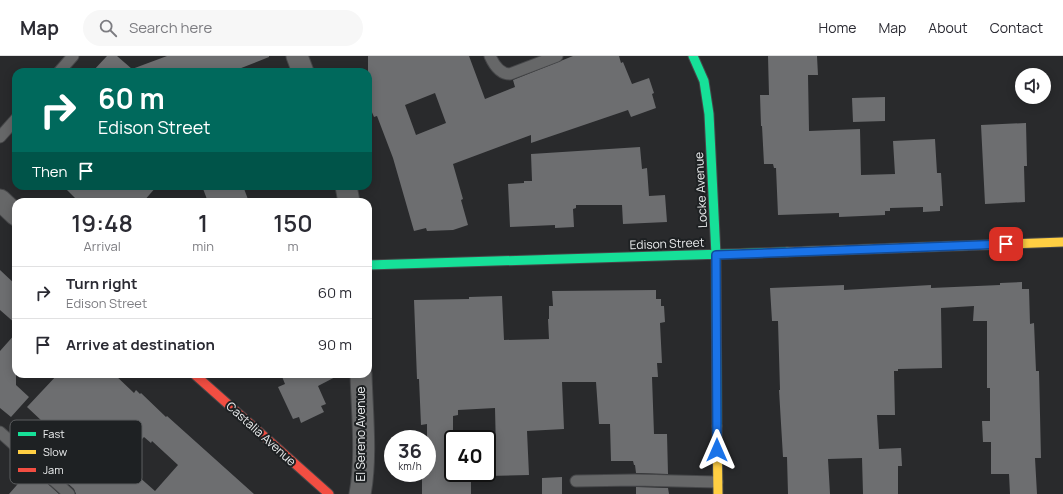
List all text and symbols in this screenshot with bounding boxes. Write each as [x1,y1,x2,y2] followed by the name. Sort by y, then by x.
[83,10,363,46] search box
[20,15,59,41] text: Map
[97,17,119,39] icon: search
[129,17,212,38] text: Search here
[819,18,856,37] text: Home
[878,18,906,37] text: Map
[928,18,968,37] text: About
[990,18,1043,37] text: Contact
[1015,68,1051,104] map controls
[1015,68,1051,104] button: sound
[98,79,165,117] text: 60 m
[32,84,84,136] icon: right
[98,115,210,139] text: Edison Street
[690,152,711,229] street label: Locke Avenue
[75,160,97,182] icon: arrive
[32,161,67,182] text: Then
[71,206,133,239] text: 19:48
[198,206,208,239] text: 1
[273,206,313,239] text: 150
[989,227,1023,261] pin
[995,233,1017,255] icon: arrive
[629,234,705,253] street label: Edison Street
[84,237,121,255] text: Arrival
[192,237,214,255] text: min
[287,237,299,255] text: m
[66,273,137,294] text: Turn right
[32,282,54,304] icon: right
[318,282,352,303] text: 60 m
[66,294,147,312] text: Edison Street
[32,334,54,356] icon: arrive
[66,334,215,355] text: Arrive at destination
[318,334,352,355] text: 90 m
[352,386,369,482] street label: El Sereno Avenue
[223,398,300,470] street label: Castalia Avenue
[10,420,142,484] legend
[43,426,65,441] text: Fast
[696,429,738,471] position arrow
[444,430,496,482] speed limit sign: 40
[398,437,422,464] text: 36
[43,444,68,459] text: Slow
[398,459,422,473] text: km/h
[43,462,64,477] text: Jam

